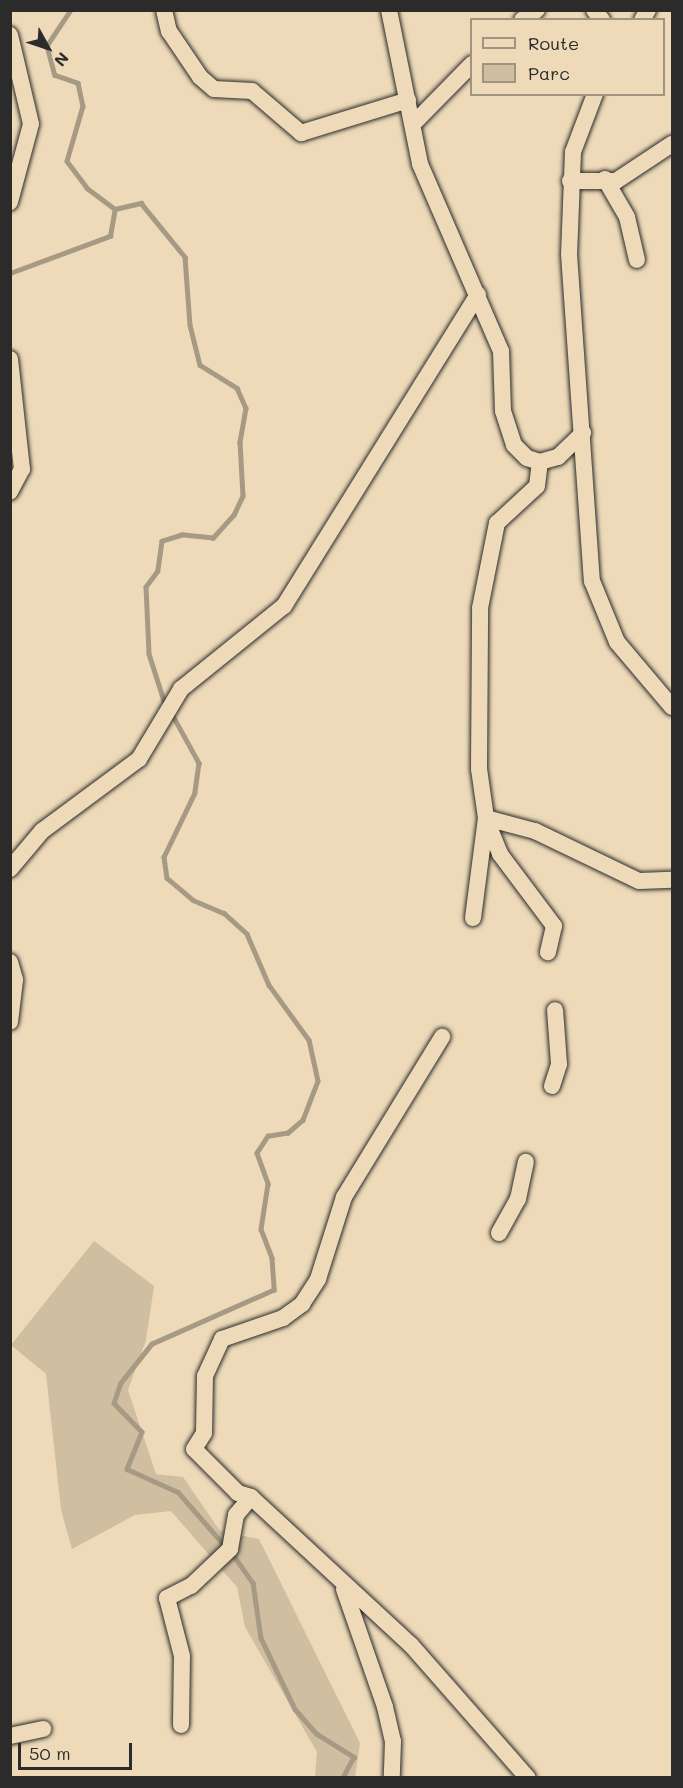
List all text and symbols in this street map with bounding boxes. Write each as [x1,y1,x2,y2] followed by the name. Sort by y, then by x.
[18,18,78,78] north arrow
[470,18,665,96] legend
[528,31,579,55] text: Route
[50,48,74,71] text: N
[528,61,570,85] text: Parc
[21,1731,135,1769] scale bar
[29,1741,71,1765] text: 50 m

